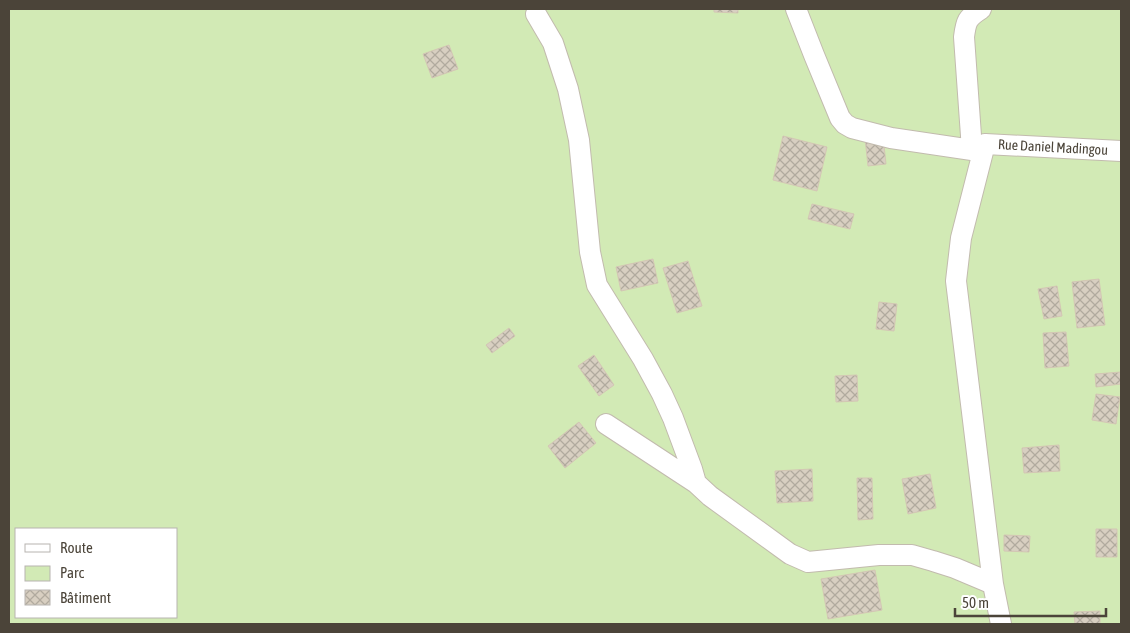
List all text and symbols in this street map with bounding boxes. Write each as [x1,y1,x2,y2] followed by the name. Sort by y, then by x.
[998,136,1108,158] street label: Rue Daniel Madingou
[15,528,178,618] legend
[60,539,93,556] text: Route
[60,564,84,581] text: Parc
[955,586,1106,618] scale bar
[60,589,111,606] text: Bâtiment
[962,594,989,611] text: 50 m

